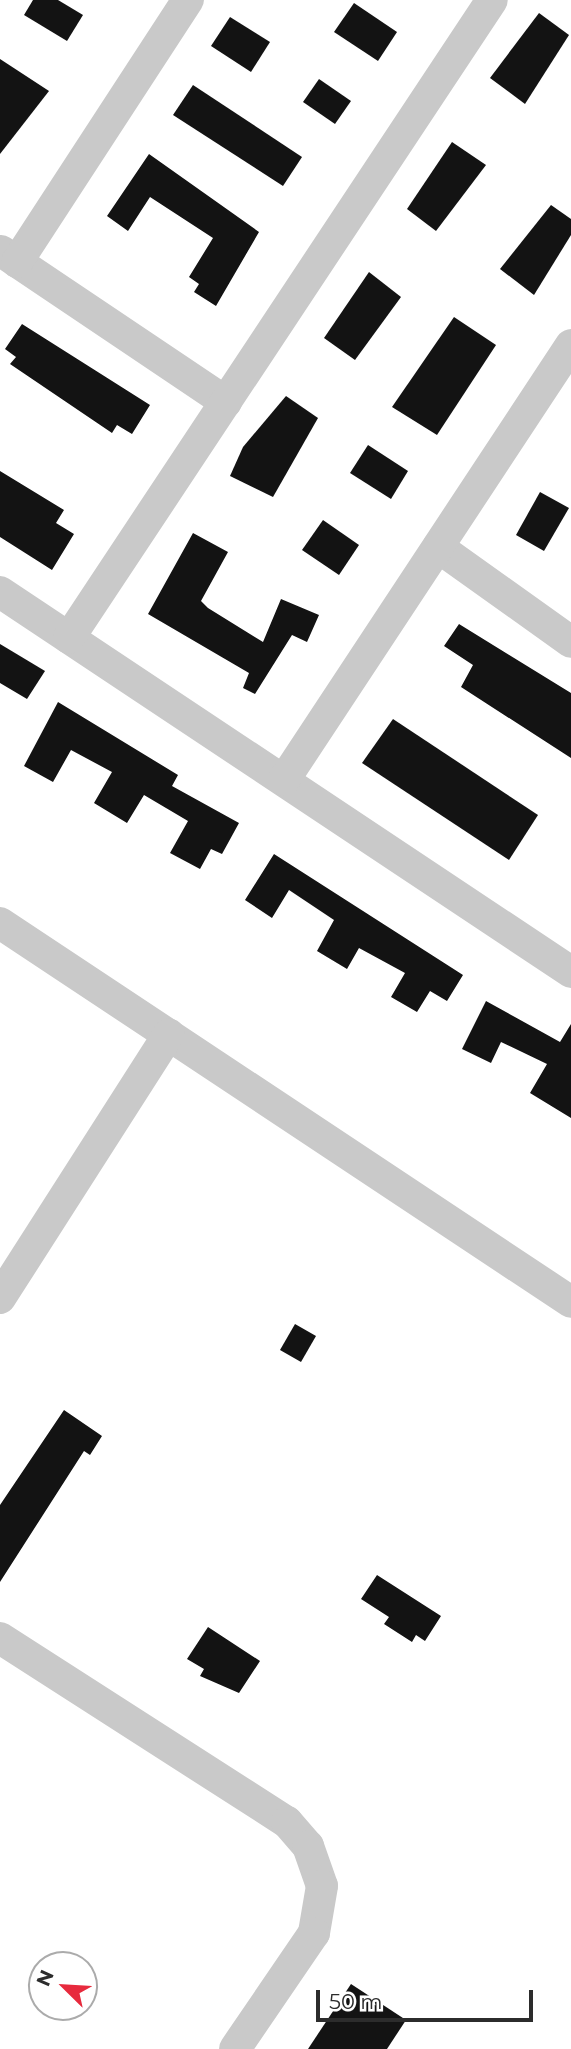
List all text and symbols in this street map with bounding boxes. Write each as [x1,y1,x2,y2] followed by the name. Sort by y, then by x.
[28,1951,98,2021] north arrow
[32,1966,59,1990] text: N
[319,1976,536,2020] scale bar
[329,1989,383,2014] text: 50 m

